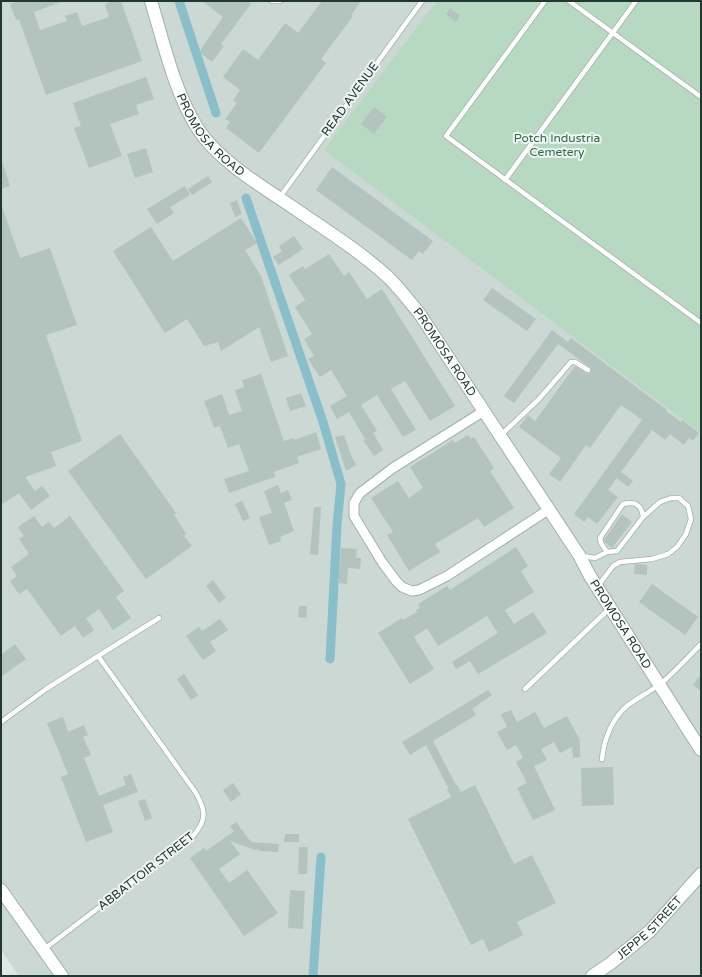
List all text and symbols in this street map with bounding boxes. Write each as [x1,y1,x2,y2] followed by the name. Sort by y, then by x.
[318,59,382,139] street label: READ AVENUE
[174,91,248,179] street label: PROMOSA ROAD
[514,131,600,159] park label: Potch Industria Cemetery
[411,305,479,399] street label: PROMOSA ROAD
[587,577,654,671] street label: PROMOSA ROAD
[95,829,197,913] street label: ABBATTOIR STREET
[614,893,685,963] street label: JEPPE STREET

